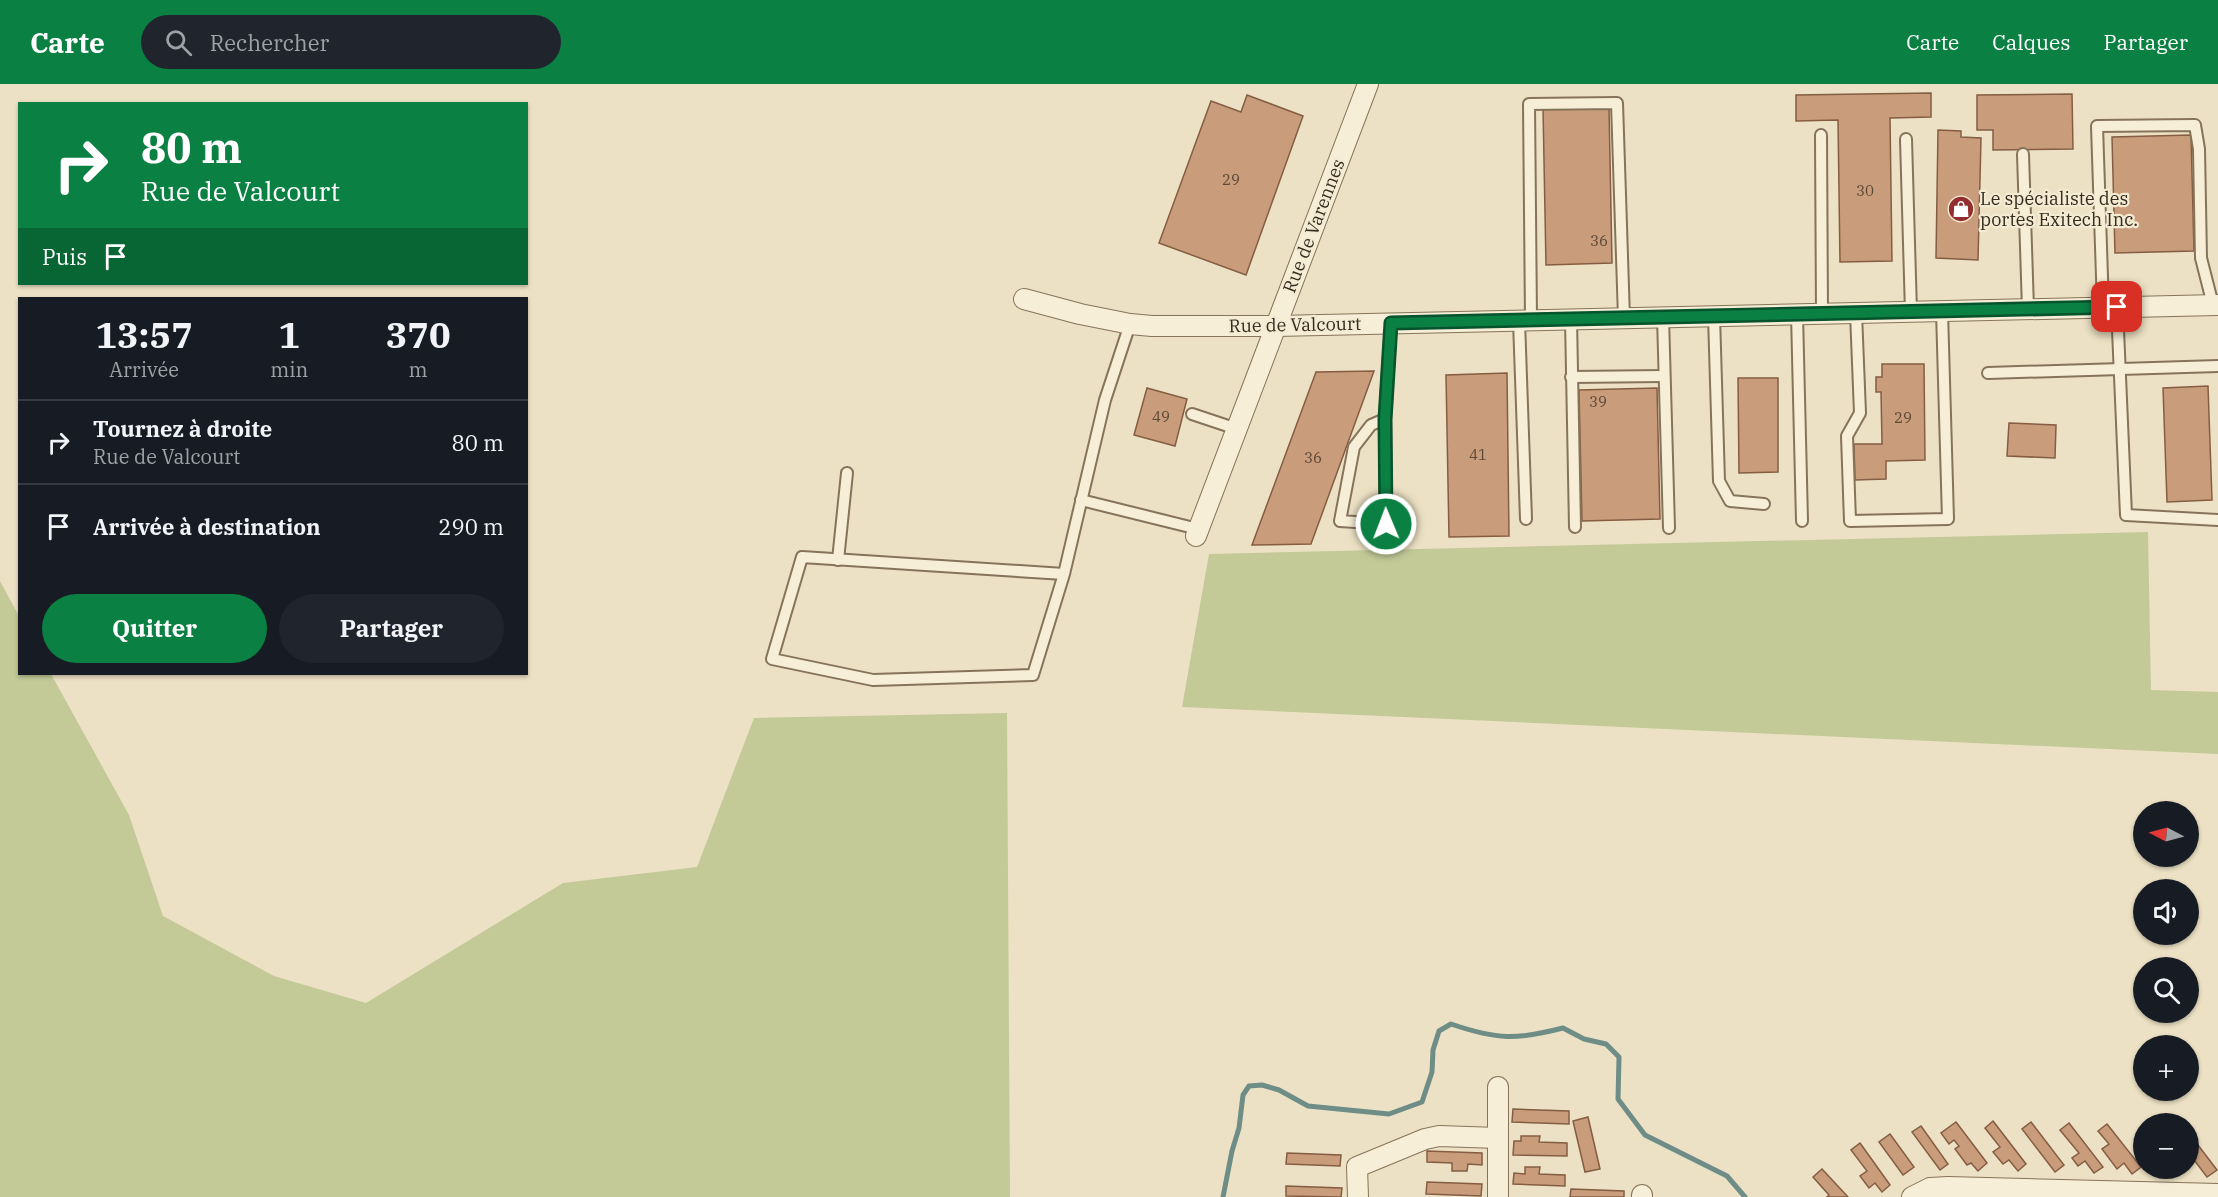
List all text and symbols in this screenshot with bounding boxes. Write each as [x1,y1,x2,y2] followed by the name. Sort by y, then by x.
[141,15,561,69] search box
[30,24,105,61] text: Carte
[162,26,195,59] icon: search
[210,28,329,57] text: Rechercher
[1906,28,1959,56] text: Carte
[1992,28,2071,56] text: Calques
[2104,28,2188,56] text: Partager
[141,120,242,175] text: 80 m
[42,126,120,204] icon: right
[1277,156,1350,296] street label: Rue de Varennes
[1222,170,1240,189] house number: 29
[141,173,340,208] text: Rue de Valcourt
[1856,181,1874,200] house number: 30
[1980,187,2138,231] place label: Le spécialiste des portes Exitech Inc.
[1946,194,1976,224] shop icon: Le spécialiste des portes Exitech Inc.
[1590,231,1608,250] house number: 36
[99,240,132,273] icon: arrive
[42,242,87,271] text: Puis
[2091,281,2142,332] pin
[2100,290,2133,323] icon: arrive
[95,311,193,358] text: 13:57
[278,311,300,358] text: 1
[386,311,451,358] text: 370
[1228,312,1362,337] street label: Rue de Valcourt
[109,356,179,383] text: Arrivée
[270,356,308,383] text: min
[409,356,428,383] text: m
[1589,392,1607,411] house number: 39
[1152,407,1170,426] house number: 49
[1894,408,1912,427] house number: 29
[93,414,272,443] text: Tournez à droite
[42,426,75,459] icon: right
[452,428,504,457] text: 80 m
[93,443,240,470] text: Rue de Valcourt
[1469,445,1487,464] house number: 41
[1304,448,1322,467] house number: 36
[1354,492,1418,556] position arrow
[42,510,75,543] icon: arrive
[93,512,321,541] text: Arrivée à destination
[438,512,504,541] text: 290 m
[42,594,267,663] button: Quitter
[279,594,504,663] button: Partager
[2133,801,2199,867] north arrow
[2133,801,2199,1179] map controls
[2133,879,2199,945] button: sound
[2133,957,2199,1023] button: search
[2133,1035,2199,1101] button: +
[2133,1113,2199,1179] button: −

